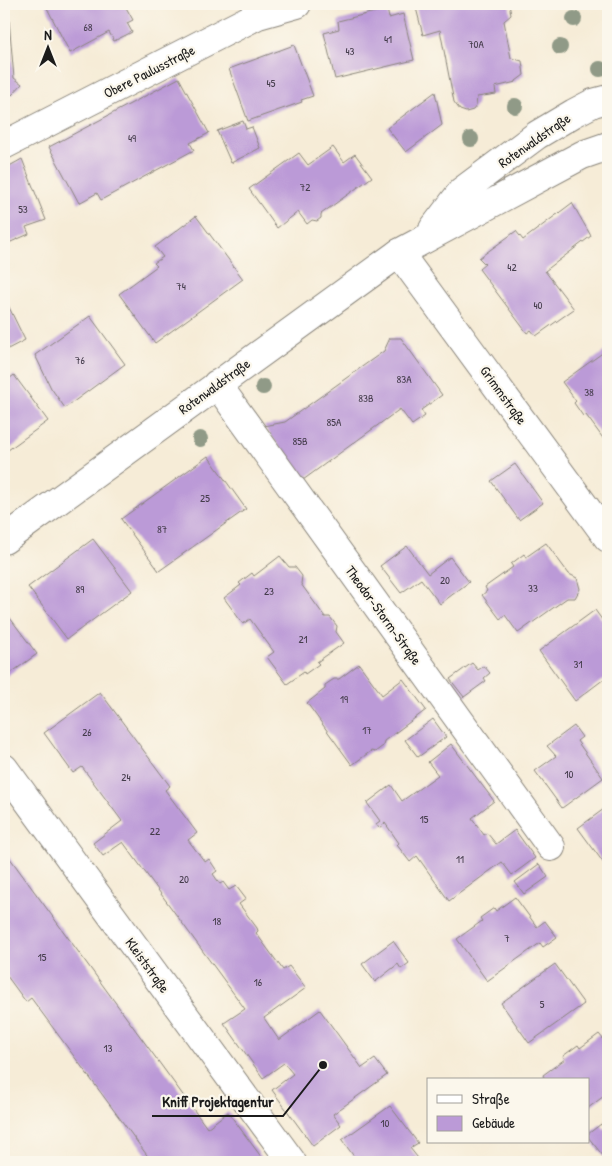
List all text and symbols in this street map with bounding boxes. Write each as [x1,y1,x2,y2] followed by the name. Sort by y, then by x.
[83,20,93,34] house number: 68
[22,22,72,72] north arrow
[44,25,52,44] text: N
[384,32,392,46] house number: 41
[468,37,484,51] house number: 70A
[100,40,199,103] street label: Obere Paulusstraße
[345,44,355,58] house number: 43
[267,76,276,90] house number: 45
[494,108,575,173] street label: Rotenwaldstraße
[128,131,136,145] house number: 49
[300,180,310,194] house number: 72
[18,202,28,216] house number: 53
[507,260,517,274] house number: 42
[176,279,186,293] house number: 74
[533,298,543,312] house number: 40
[75,353,86,367] house number: 76
[174,353,254,419] street label: Rotenwaldstraße
[475,362,532,429] street label: Grimmstraße
[396,372,412,386] house number: 83A
[584,385,594,399] house number: 38
[358,391,374,405] house number: 83B
[327,415,342,429] house number: 85A
[293,434,308,448] house number: 85B
[200,491,210,505] house number: 25
[157,522,167,536] house number: 87
[341,562,427,669] street label: Theodor-Storm-Straße
[440,573,450,587] house number: 20
[528,581,538,595] house number: 33
[76,582,84,596] house number: 89
[264,584,274,598] house number: 23
[298,632,308,646] house number: 21
[574,657,582,671] house number: 31
[340,692,348,706] house number: 19
[362,723,372,737] house number: 17
[82,725,92,739] house number: 26
[565,767,574,781] house number: 10
[121,770,131,784] house number: 24
[420,812,429,826] house number: 15
[150,824,160,838] house number: 22
[456,852,464,866] house number: 11
[179,872,189,886] house number: 20
[213,914,222,928] house number: 18
[504,931,510,945] house number: 7
[121,934,175,997] street label: Kleiststraße
[38,950,47,964] house number: 15
[254,975,263,989] house number: 16
[540,997,545,1011] house number: 5
[104,1041,113,1055] house number: 13
[427,1078,590,1144] legend
[152,1086,283,1116] callout: Kniff Projektagentur
[472,1088,510,1109] text: Straße
[162,1091,274,1113] text: Kniff Projektagentur
[472,1112,515,1133] text: Gebäude
[381,1116,390,1130] house number: 10

